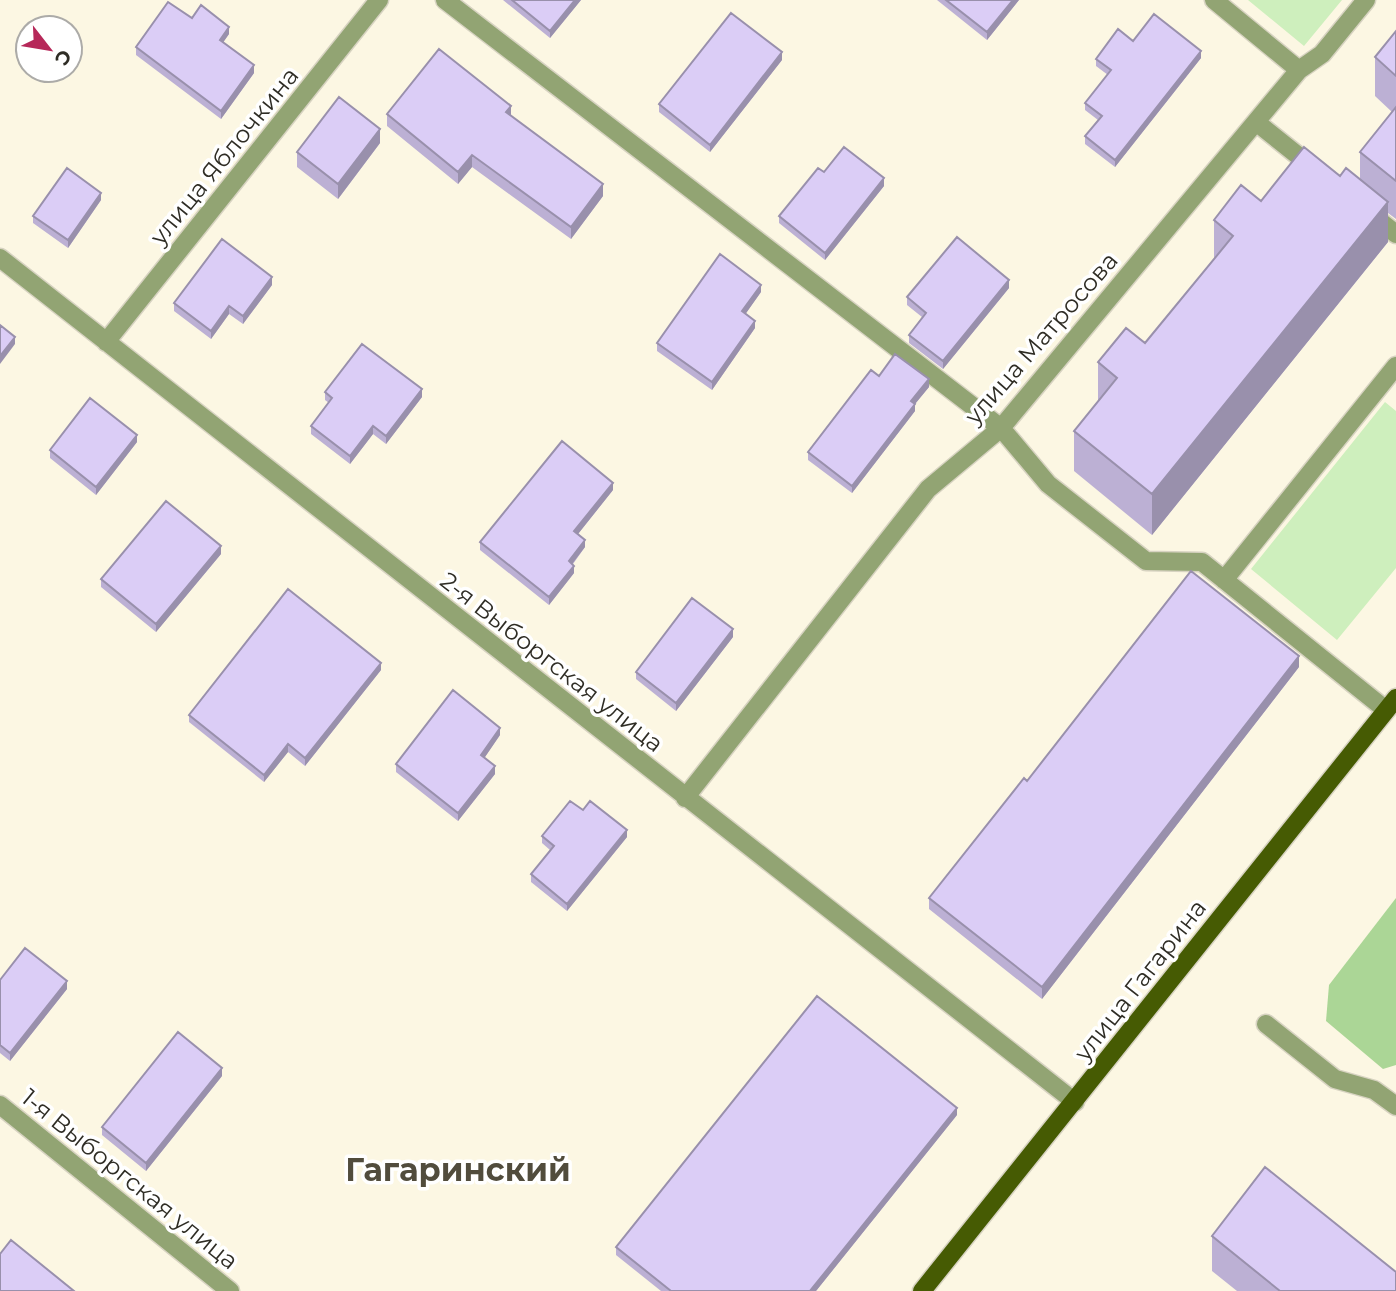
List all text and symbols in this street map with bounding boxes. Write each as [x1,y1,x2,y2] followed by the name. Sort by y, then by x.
[14,14,84,84] north arrow
[50,46,77,70] text: С
[143,61,304,251] street label: улица Яблочкина
[958,246,1124,431] street label: улица Матросова
[435,566,669,758] street label: 2-я Выборгская улица
[1067,894,1212,1067] street label: улица Гагарина
[16,1083,244,1275] street label: 1-я Выборгская улица
[345,1150,571,1189] district label: Гагаринский

